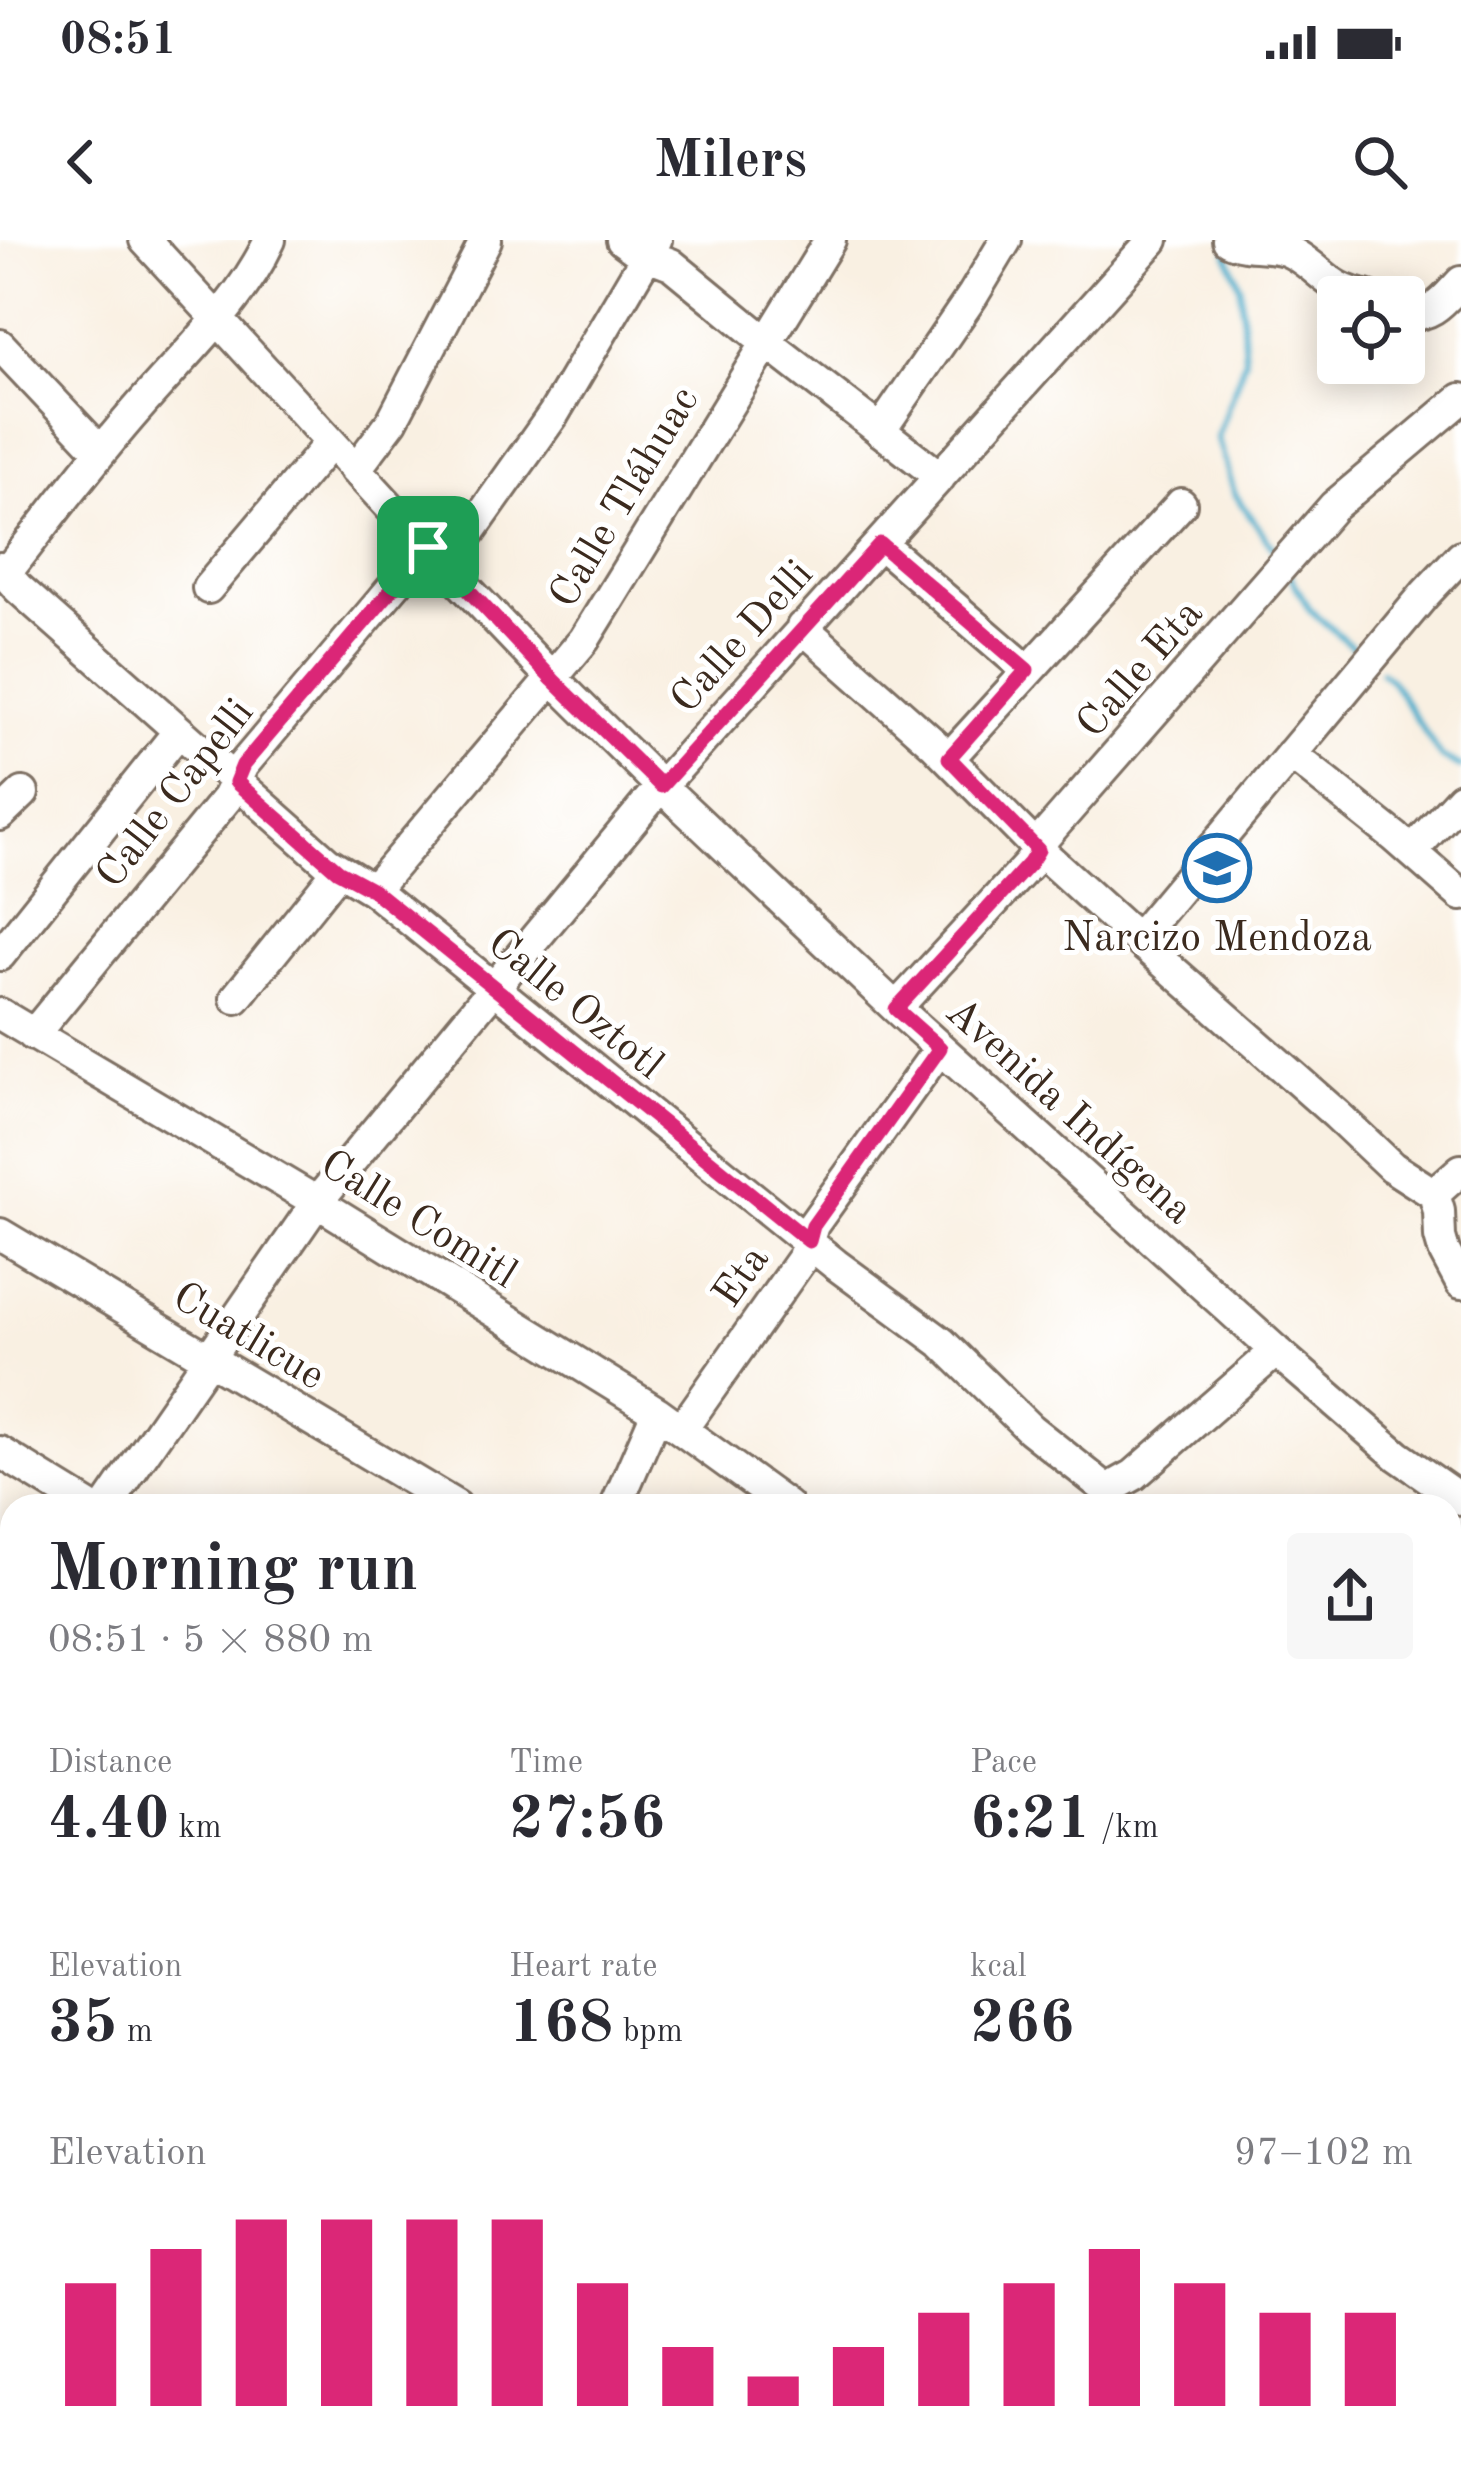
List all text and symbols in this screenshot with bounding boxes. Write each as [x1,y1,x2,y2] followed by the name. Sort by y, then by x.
[60,19,177,64] text: 08:51
[48,129,114,195] icon: back
[1347,129,1413,195] icon: search
[654,135,807,189] text: Milers
[1317,276,1425,384] map controls
[1317,276,1425,384] button: locate
[543,381,708,616] street label: Calle Tláhuac
[377,496,479,598] pin
[395,514,461,580] icon: arrive
[664,553,822,722] street label: Calle Delli
[1070,593,1212,746] street label: Calle Eta
[90,692,262,897] street label: Calle Capelli
[1182,833,1252,903] school or university icon: Narcizo Mendoza
[1062,918,1372,960] place label: Narcizo Mendoza
[479,922,670,1088] street label: Calle Oztotl
[937,991,1200,1233] street label: Avenida Indígena
[312,1144,523,1297] street label: Calle Comitl
[707,1239,778,1316] street label: Eta
[165,1276,331,1399] street label: Cuatlicue
[1287,1533,1413,1659] button: share
[48,1539,418,1605] text: Morning run
[48,1621,373,1660] text: 08:51 · 5 × 880 m
[48,1747,172,1780] text: Distance
[509,1747,583,1780] text: Time
[970,1747,1037,1780] text: Pace
[48,1791,169,1851] text: 4.40
[509,1791,665,1851] text: 27:56
[970,1791,1091,1851] text: 6:21
[169,1812,222,1845] text: km
[1091,1812,1159,1845] text: /km
[48,1951,182,1984] text: Elevation
[509,1951,657,1984] text: Heart rate
[970,1951,1027,1984] text: kcal
[48,1995,118,2055] text: 35
[509,1995,613,2055] text: 168
[970,1995,1074,2055] text: 266
[118,2016,153,2049] text: m
[613,2016,683,2049] text: bpm
[48,2134,207,2173] text: Elevation
[1234,2134,1413,2173] text: 97–102 m

